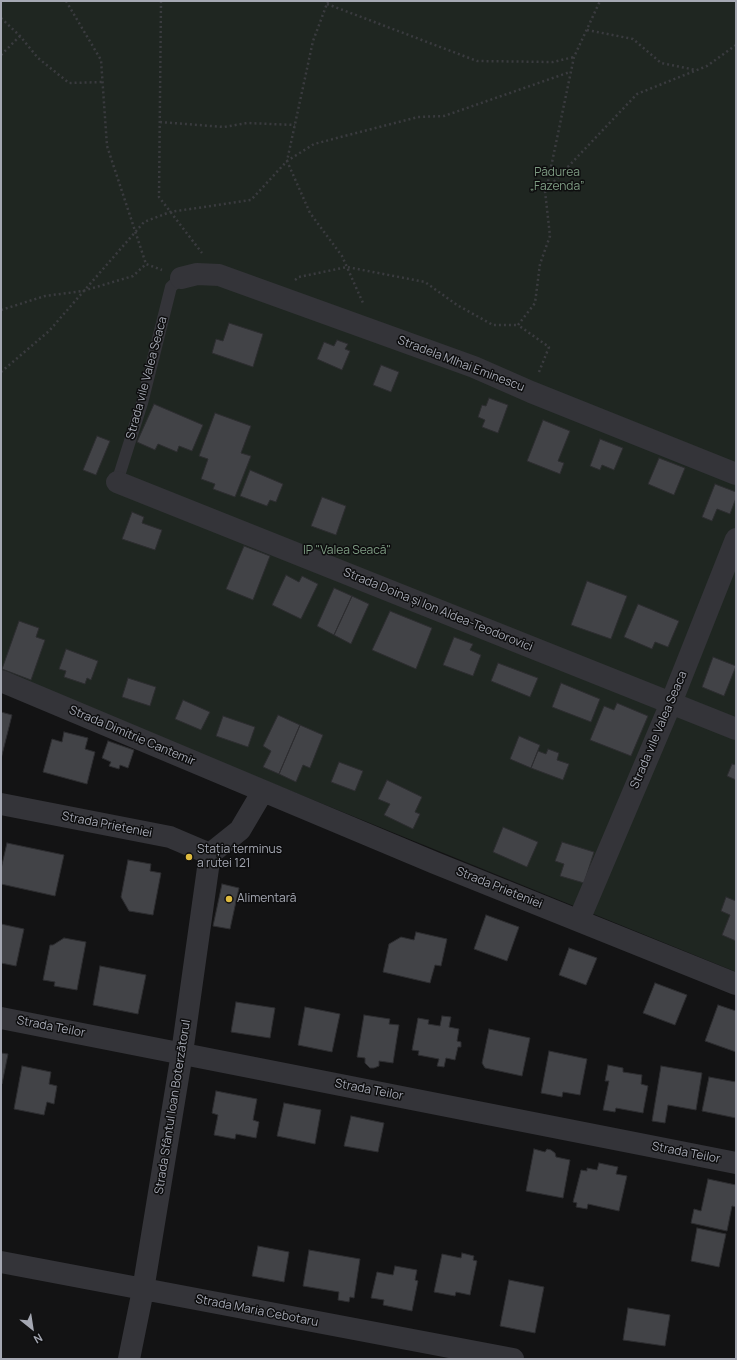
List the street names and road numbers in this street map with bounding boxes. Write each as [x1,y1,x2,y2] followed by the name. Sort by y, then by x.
[124,315,170,441] street label: Strada vile Valea Seaca
[395,333,527,395] street label: Stradela MIhai Eminescu
[341,565,535,655] street label: Strada Doina și Ion Aldea-Teodorovici
[628,669,690,791] street label: Strada vile Valea Seaca
[67,703,197,769] street label: Strada Dimitrie Cantemir
[61,809,153,841] street label: Strada Prieteniei
[454,864,544,912] street label: Strada Prieteniei
[16,1013,86,1041] street label: Strada Teilor
[152,1019,194,1195] street label: Strada Sfântul Ioan Boterzătorul
[334,1076,404,1104] street label: Strada Teilor
[651,1139,721,1167] street label: Strada Teilor
[194,1292,320,1330] street label: Strada Maria Cebotaru

